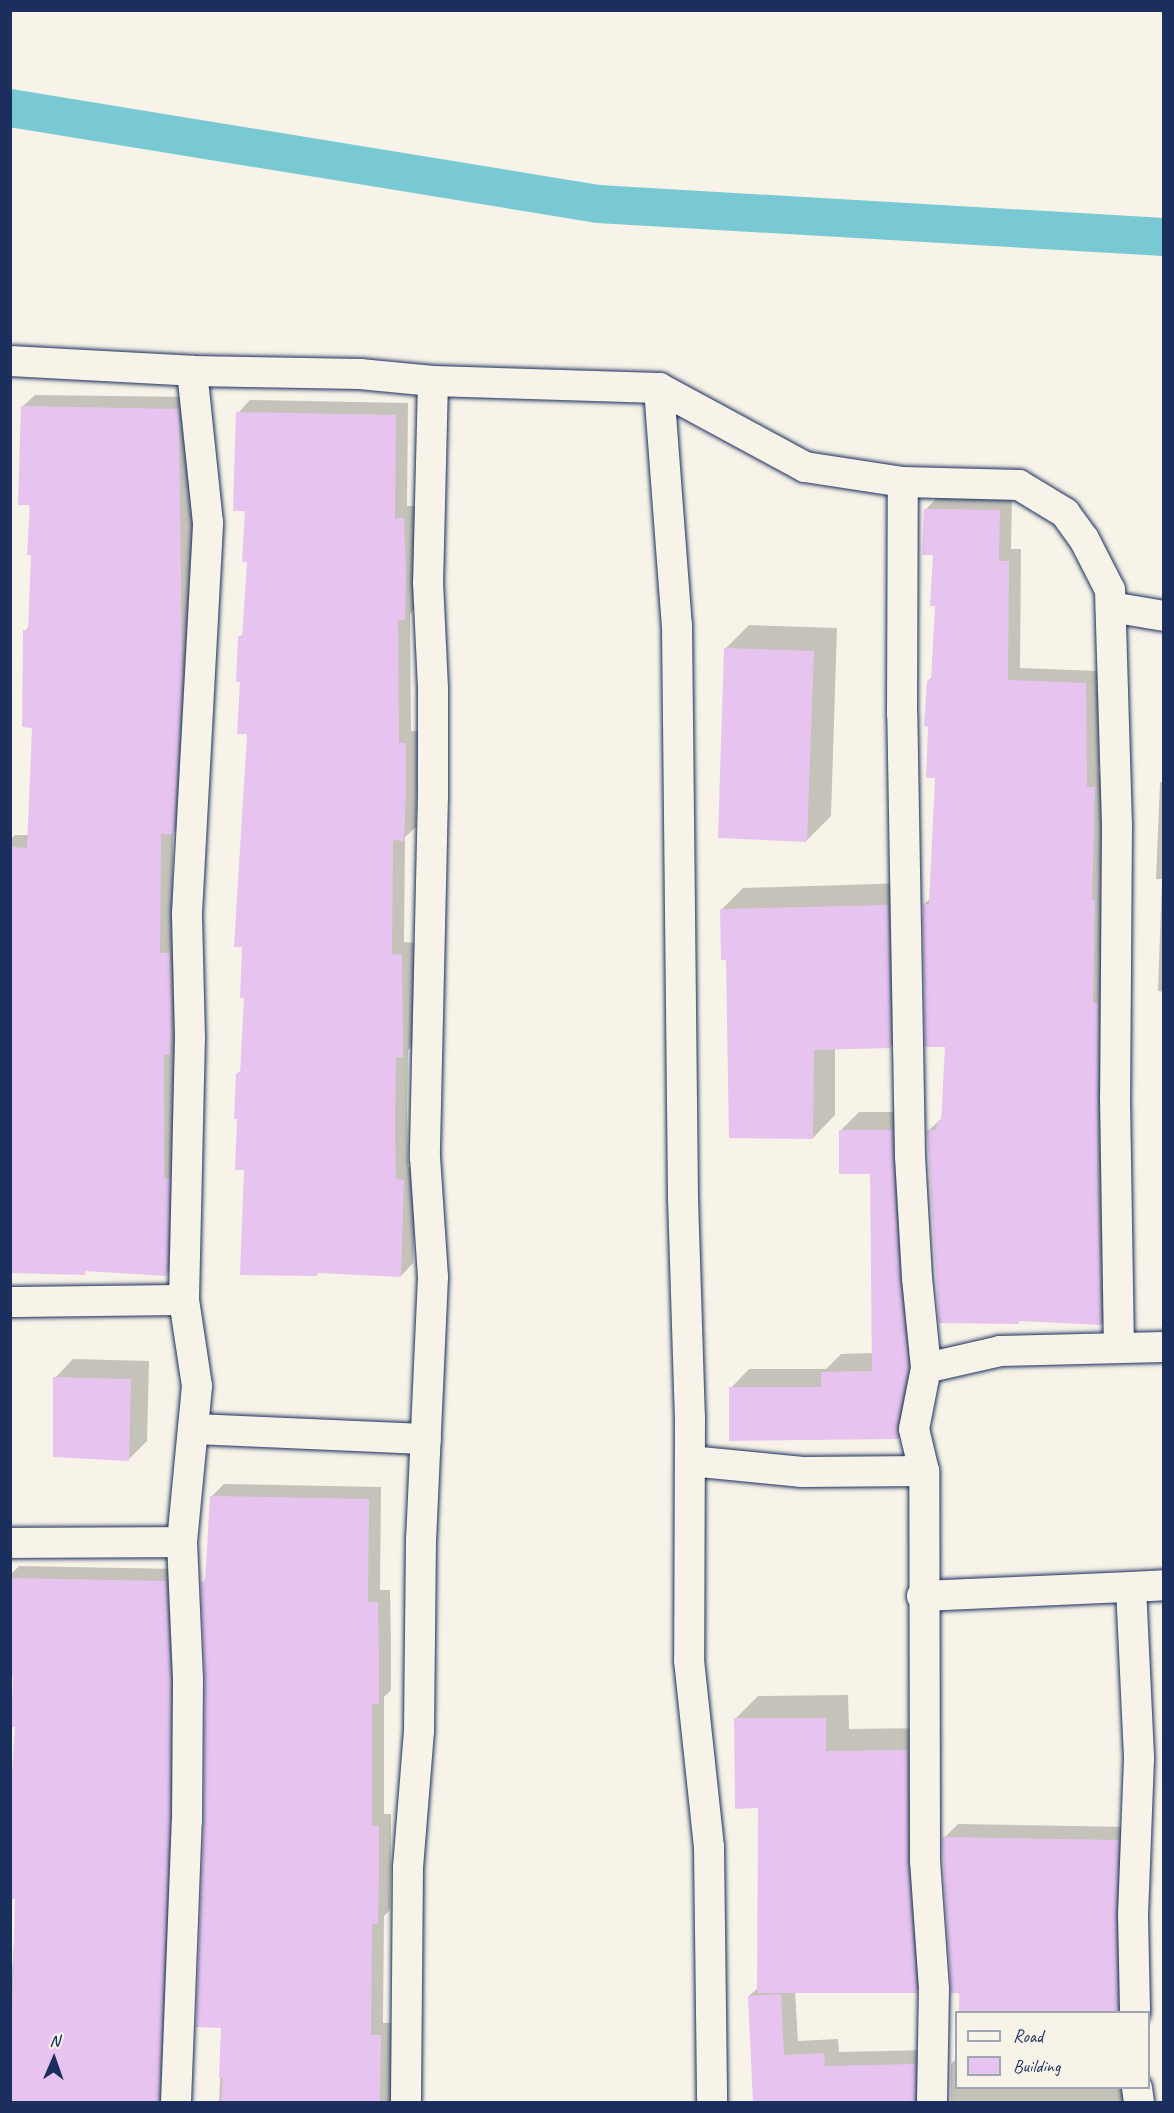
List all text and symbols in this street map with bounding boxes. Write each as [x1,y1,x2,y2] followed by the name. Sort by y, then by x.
[955,2011,1150,2089] legend
[1013,2025,1043,2047] text: Road
[24,2029,84,2089] north arrow
[49,2031,60,2051] text: N
[1013,2055,1060,2077] text: Building

